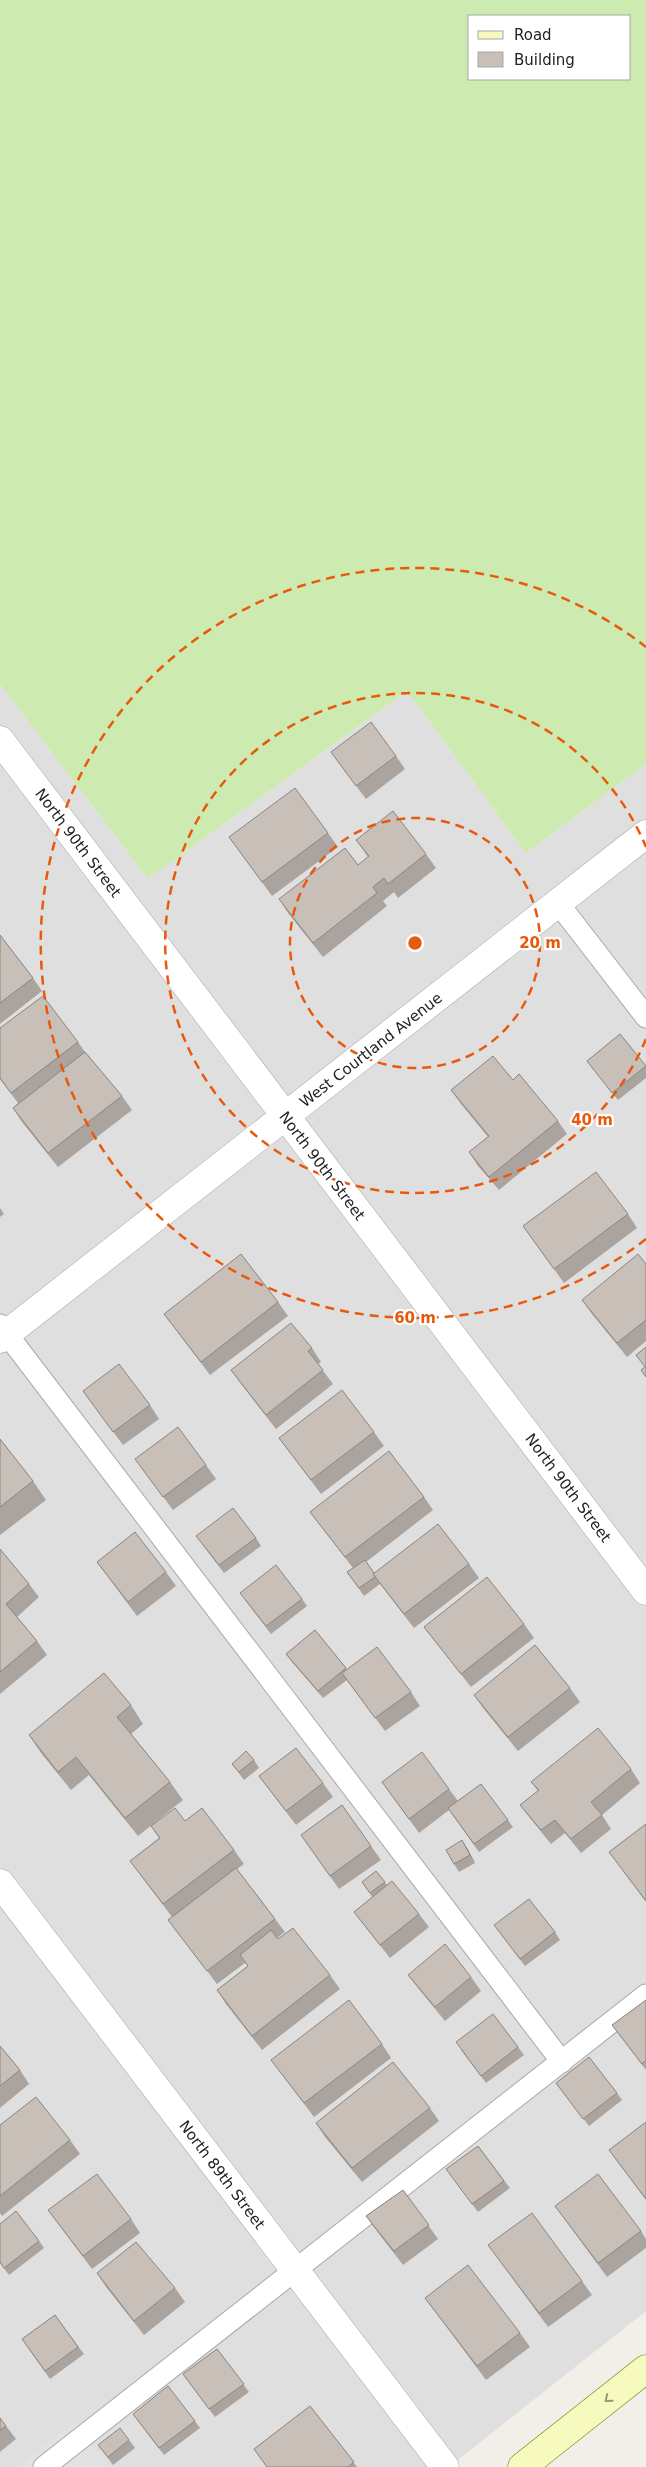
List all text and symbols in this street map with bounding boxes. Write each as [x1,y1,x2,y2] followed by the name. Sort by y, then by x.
[468,15,631,80] legend
[514,26,552,44] text: Road
[514,51,575,69] text: Building
[31,785,125,901] street label: North 90th Street
[406,934,424,952] centre of rings
[519,934,561,952] text: 20 m
[296,989,446,1111] street label: West Courtland Avenue
[275,1108,369,1224] street label: North 90th Street
[571,1111,613,1129] text: 40 m
[394,1309,436,1327] text: 60 m
[521,1430,615,1546] street label: North 90th Street
[175,2117,269,2233] street label: North 89th Street
[605,2393,614,2401] one-way arrow

